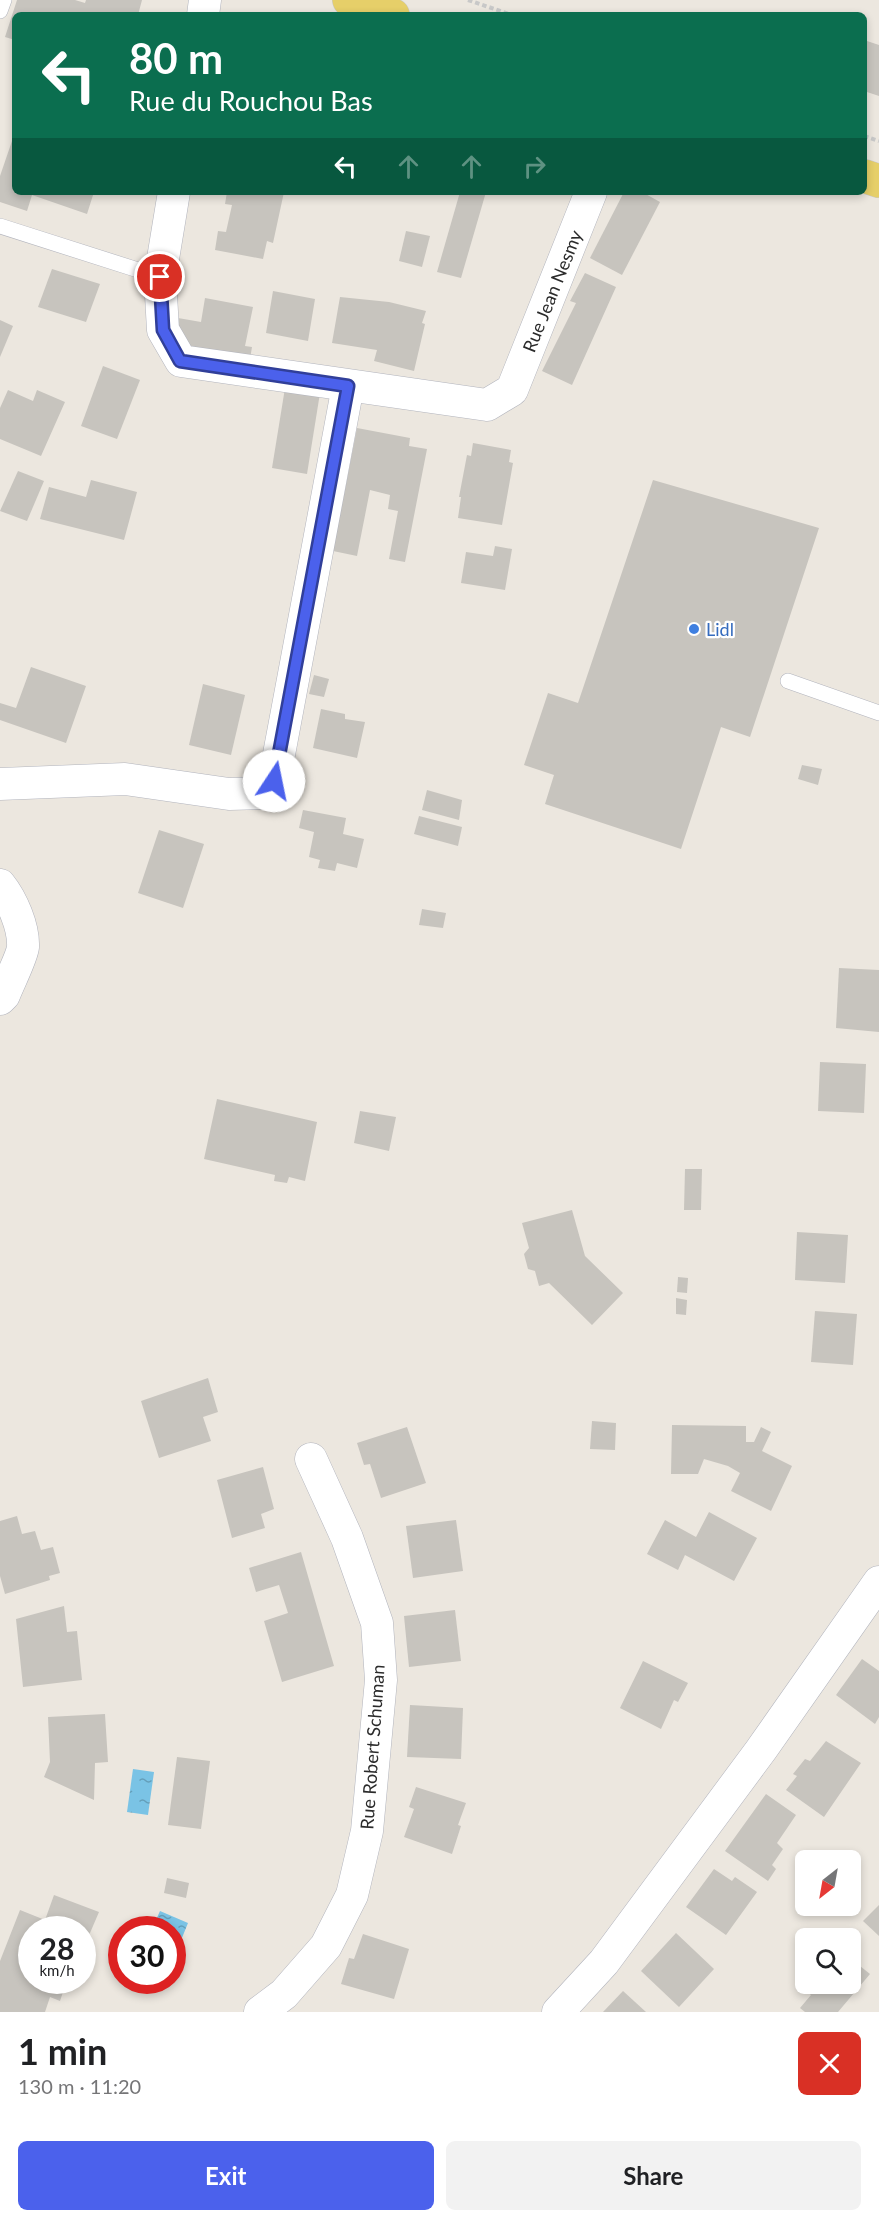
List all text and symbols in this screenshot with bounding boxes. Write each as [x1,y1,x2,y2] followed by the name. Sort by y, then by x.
[129,33,223,83] text: 80 m
[30,36,108,114] icon: left
[129,84,373,117] text: Rue du Rouchou Bas
[329,150,362,183] icon: left
[392,150,425,183] icon: ahead
[455,150,488,183] icon: ahead
[518,150,551,183] icon: right
[518,226,587,355] street label: Rue Jean Nesmy
[134,251,185,302] pin
[143,260,176,293] icon: arrive
[706,618,734,640] place label: Lidl
[687,622,701,636] marker: Lidl
[242,749,306,813] position arrow
[355,1664,389,1830] street label: Rue Robert Schuman
[795,1850,861,1916] north arrow
[795,1850,861,1994] map controls
[108,1916,186,1994] speed limit sign: 30
[795,1928,861,1994] button: search
[40,1930,74,1966] text: 28
[39,1961,75,1979] text: km/h
[18,2029,107,2073] text: 1 min
[798,2032,861,2095] button: close
[18,2074,141,2098] text: 130 m · 11:20
[18,2141,434,2210] button: Exit
[446,2141,861,2210] button: Share

